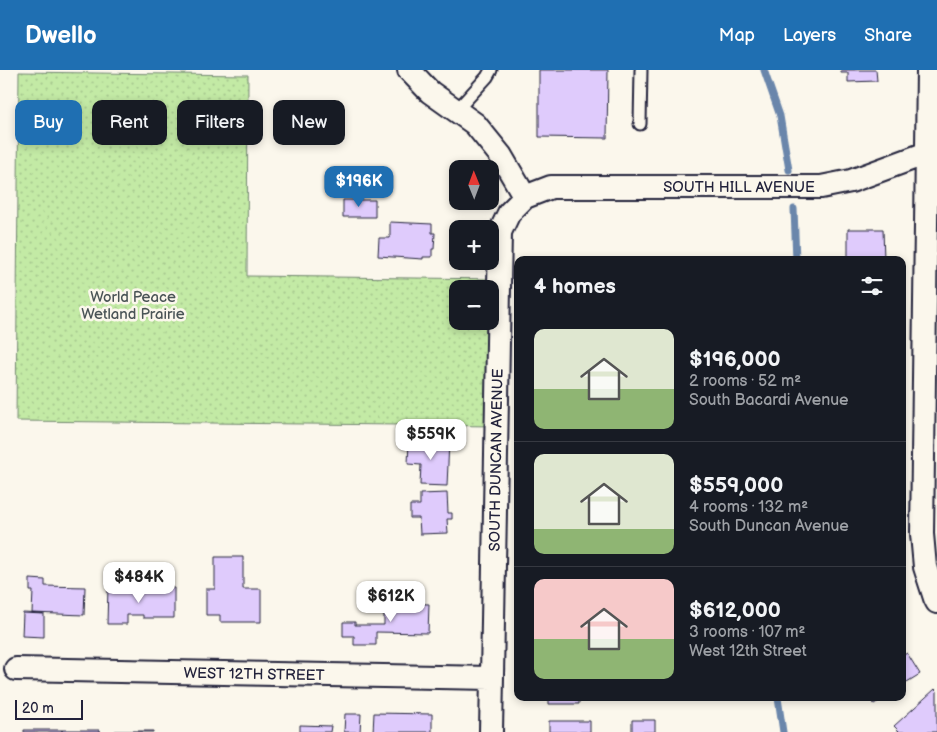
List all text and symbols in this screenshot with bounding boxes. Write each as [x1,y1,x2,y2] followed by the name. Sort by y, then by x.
[25,21,97,50] text: Dwello
[719,25,755,46] text: Map
[783,25,836,46] text: Layers
[864,25,912,46] text: Share
[15,100,82,145] chip: Buy
[92,100,167,145] chip: Rent
[177,100,263,145] chip: Filters
[273,100,345,145] chip: New
[449,160,499,210] north arrow
[449,160,499,330] map controls
[324,166,394,208] pin: $196K
[335,172,383,191] text: $196K
[663,178,815,197] street label: SOUTH HILL AVENUE
[449,220,499,270] button: +
[858,272,886,300] icon: filters
[534,274,616,299] text: 4 homes
[449,280,499,330] button: −
[81,288,185,324] park label: World Peace Wetland Prairie
[689,347,781,372] text: $196,000
[574,349,634,409] icon: home
[485,368,508,552] street label: SOUTH DUNCAN AVENUE
[689,372,801,391] text: 2 rooms · 52 m²
[689,391,849,410] text: South Bacardi Avenue
[396,418,466,461] pin: $559K
[406,425,456,444] text: $559K
[689,473,783,498] text: $559,000
[574,474,634,534] icon: home
[689,498,808,517] text: 4 rooms · 132 m²
[689,517,849,536] text: South Duncan Avenue
[104,562,174,604] pin: $484K
[114,568,164,587] text: $484K
[356,580,426,623] pin: $612K
[367,587,415,606] text: $612K
[689,598,781,623] text: $612,000
[574,599,634,659] icon: home
[689,623,805,642] text: 3 rooms · 107 m²
[689,642,807,661] text: West 12th Street
[183,664,325,685] street label: WEST 12TH STREET
[15,697,82,720] scale bar
[22,700,54,717] text: 20 m

